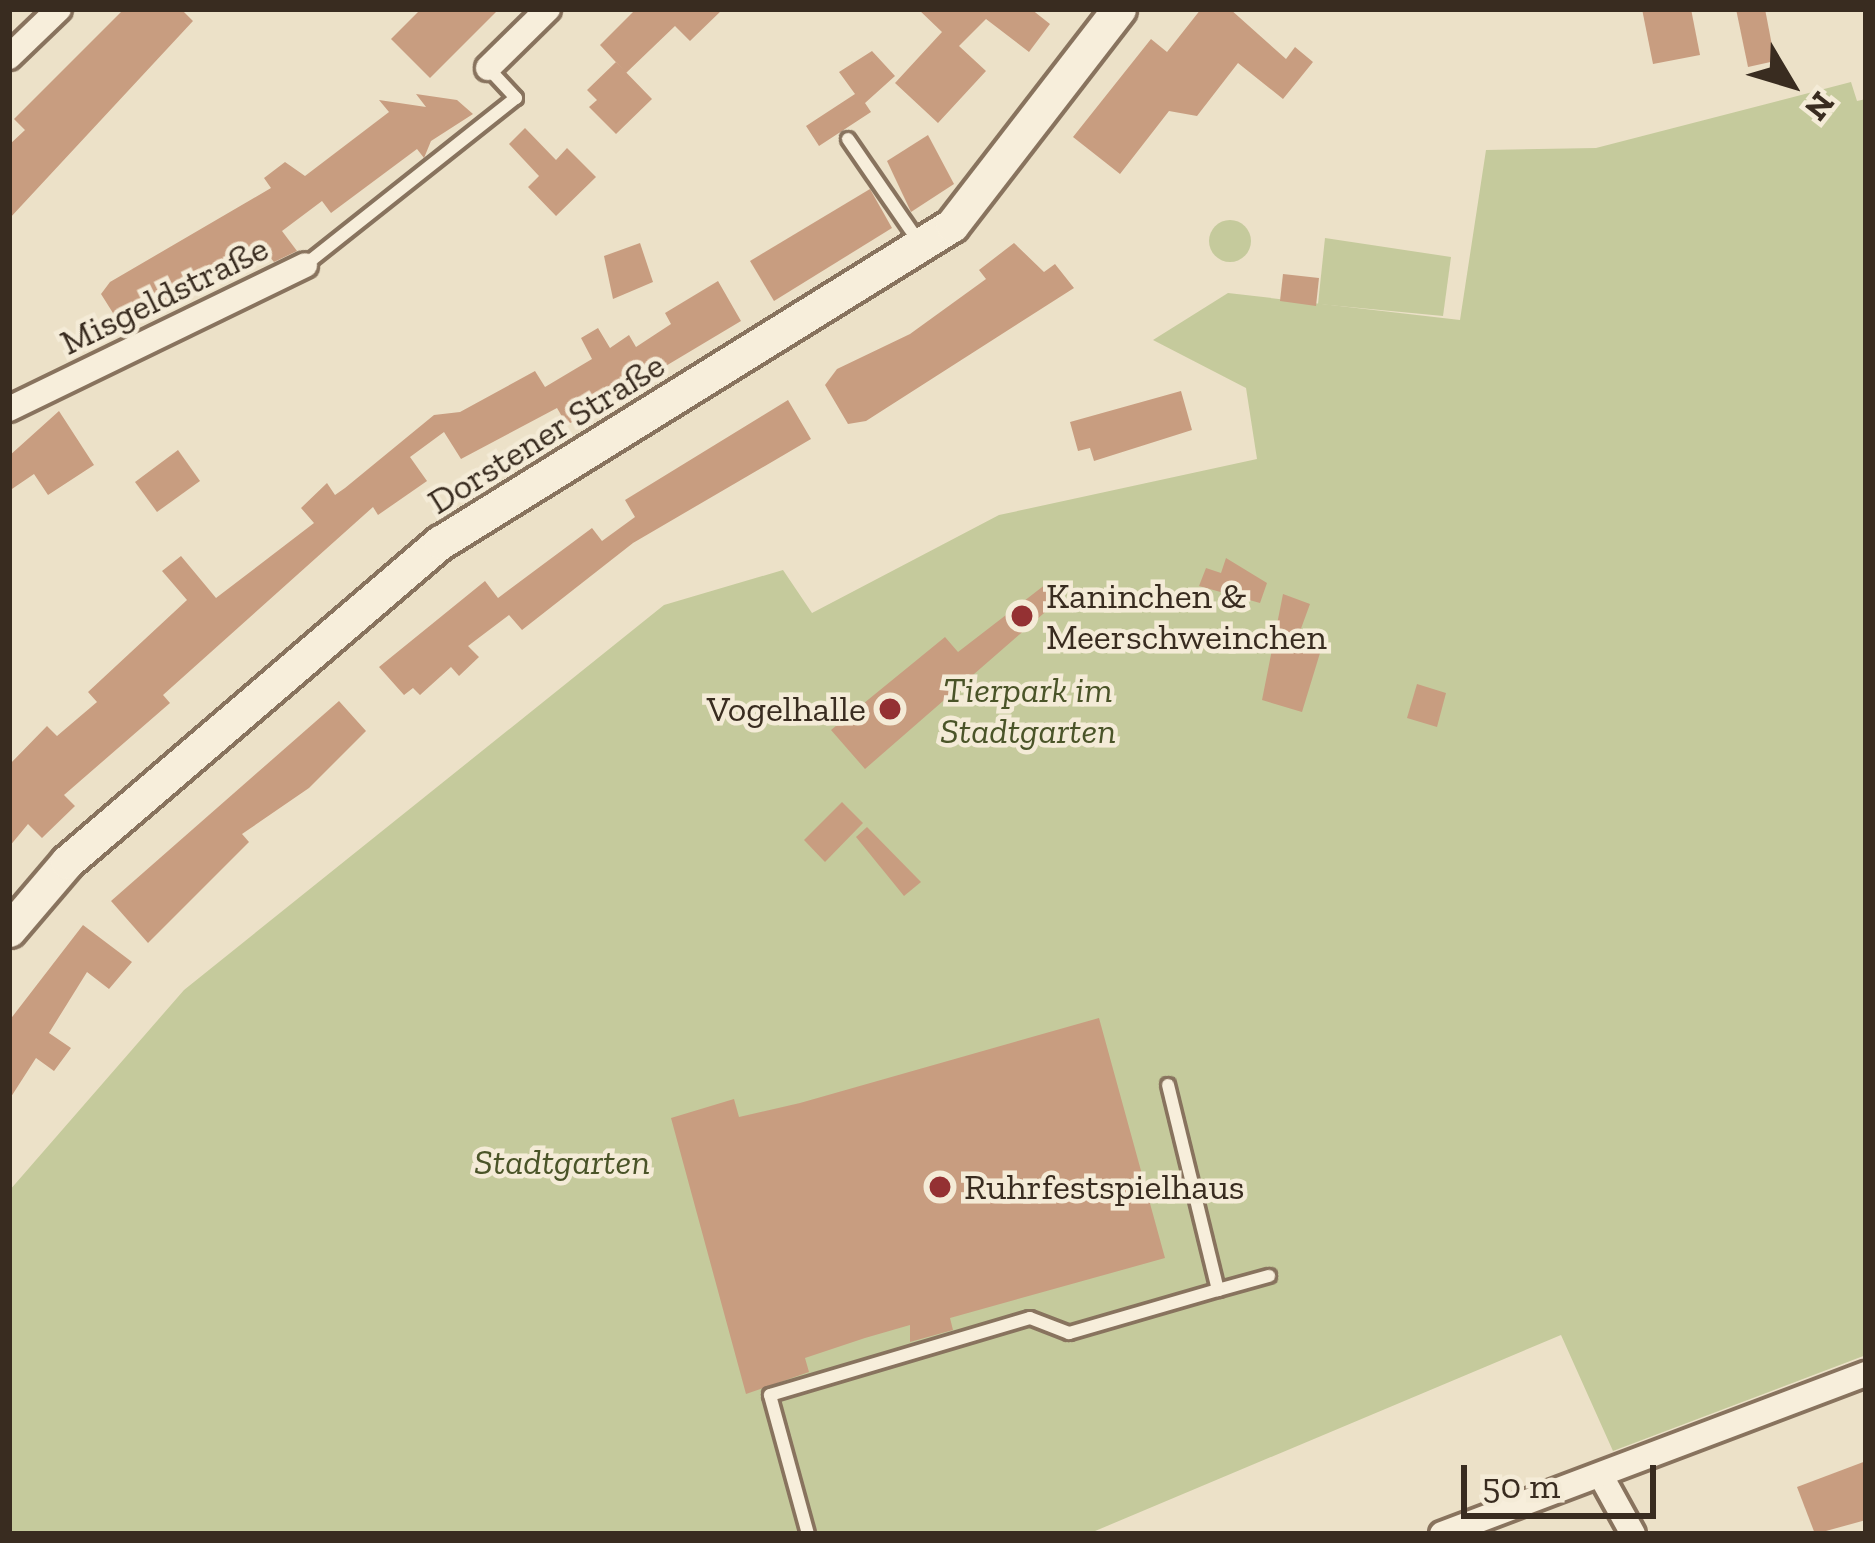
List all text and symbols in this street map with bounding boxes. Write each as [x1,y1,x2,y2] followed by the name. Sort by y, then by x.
[1731,24,1851,144] north arrow
[1797,85,1843,128] text: N
[53,226,275,364] street label: Misgeldstraße
[420,343,672,523] street label: Dorstener Straße
[1046,573,1327,658] place label: Kaninchen & Meerschweinchen
[1009,603,1035,629] marker: Kaninchen & Meerschweinchen
[940,667,1116,752] park label: Tierpark im Stadtgarten
[707,687,866,731] place label: Vogelhalle
[877,696,903,722] marker: Vogelhalle
[474,1140,650,1184] park label: Stadtgarten
[964,1165,1245,1209] place label: Ruhrfestspielhaus
[927,1174,953,1200] marker: Ruhrfestspielhaus
[1467,1441,1662,1515] scale bar
[1482,1464,1560,1507] text: 50 m

